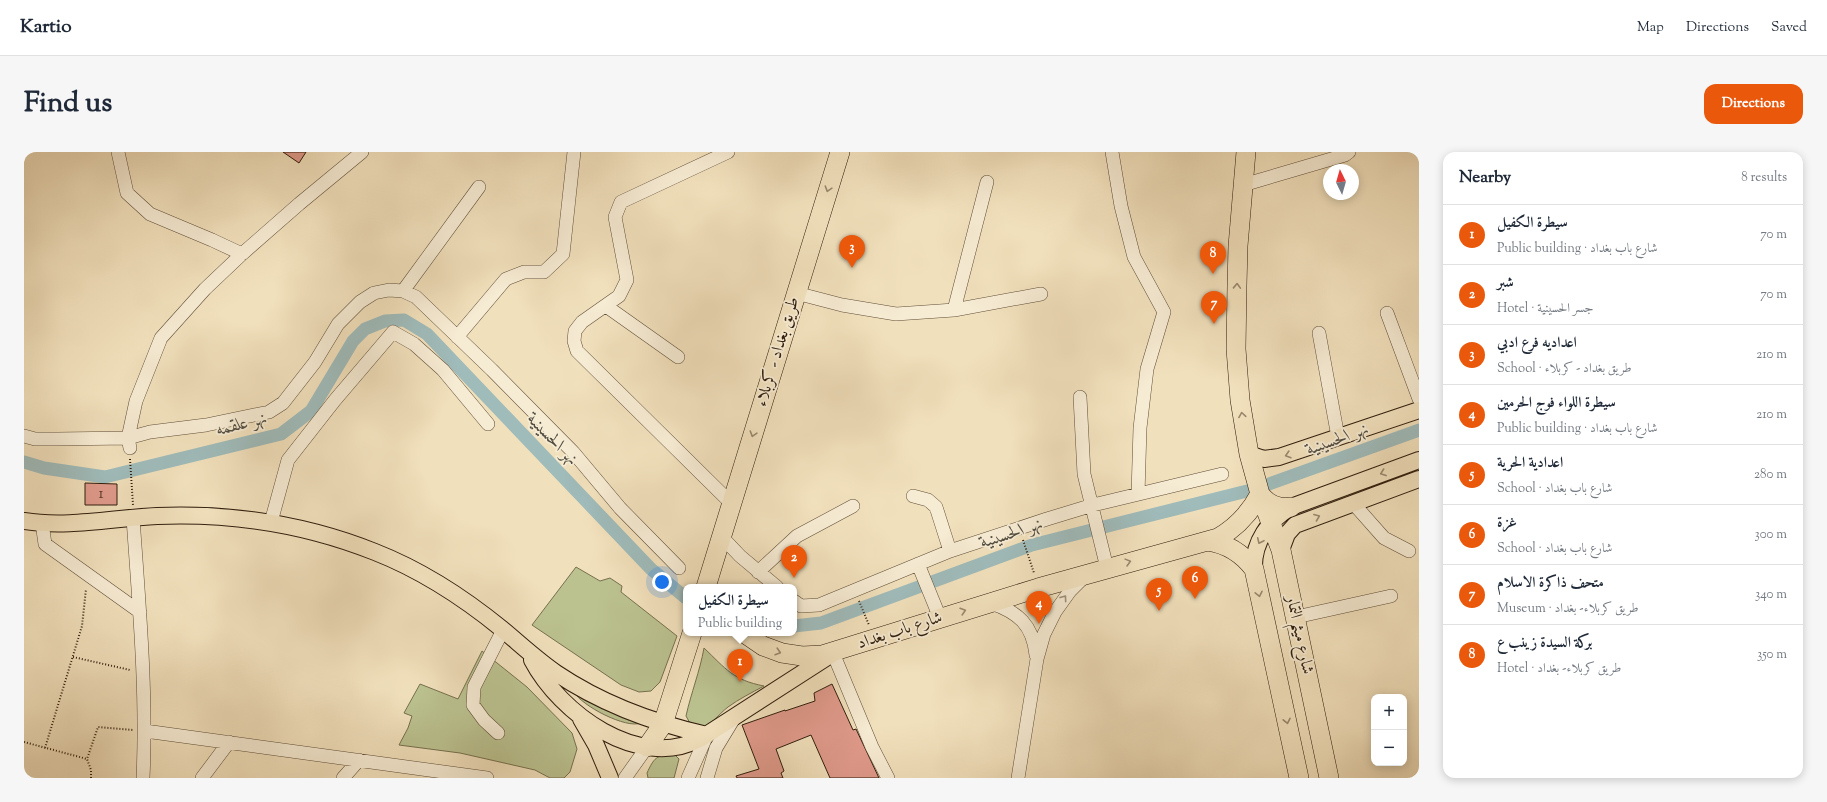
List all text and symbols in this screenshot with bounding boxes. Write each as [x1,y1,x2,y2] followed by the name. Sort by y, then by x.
[20,14,72,41] text: Kartio
[1637,18,1664,38] text: Map
[1686,18,1749,38] text: Directions
[1771,18,1807,38] text: Saved
[24,84,112,124] text: Find us
[1704,84,1803,124] button: Directions
[1323,164,1359,200] north arrow
[1459,166,1511,190] text: Nearby
[1741,169,1787,187] text: 8 results
[825,186,833,193] one-way arrow
[1497,213,1568,234] text: سيطرة الكفيل
[1470,226,1474,244] text: 1
[1760,226,1787,244] text: 70 m
[839,235,865,268] pin: 3
[1497,240,1658,258] text: Public building · شارع باب بغداد
[1200,241,1226,274] pin: 8
[1497,273,1514,294] text: شبر
[1233,283,1241,289] one-way arrow
[1469,286,1475,304] text: 2
[1760,286,1787,304] text: 70 m
[1201,291,1227,324] pin: 7
[750,294,806,410] street label: طريق بغداد - كربلاء
[1497,300,1593,318] text: Hotel · جسر الحسينية
[1497,333,1577,354] text: اعداديه فرع ادبي
[1469,346,1475,364] text: 3
[1756,346,1787,364] text: 210 m
[1497,360,1632,378] text: School · طريق بغداد - كربلاء
[1497,393,1616,414] text: سيطرة اللواء فوج الحرمين
[214,406,270,444] water label: نهر علقمه
[519,406,584,472] water label: نهر الحسينية
[1469,406,1475,424] text: 4
[1756,406,1787,424] text: 210 m
[1238,412,1247,418] one-way arrow
[1301,417,1373,464] water label: نهر الحسينية
[1497,420,1658,438] text: Public building · شارع باب بغداد
[749,430,758,437] one-way arrow
[1285,450,1292,458] one-way arrow
[1497,453,1563,474] text: اعدادية الحرية
[1470,466,1474,484] text: 5
[1754,466,1787,484] text: 280 m
[1379,469,1386,477] one-way arrow
[1497,480,1612,498] text: School · شارع باب بغداد
[98,484,104,505] house number: 1
[975,512,1047,557] water label: نهر الحسينية
[1314,513,1321,521] one-way arrow
[1497,513,1517,534] text: غزة
[1469,526,1475,544] text: 6
[1755,526,1787,544] text: 300 m
[1257,536,1265,544] one-way arrow
[1497,540,1612,558] text: School · شارع باب بغداد
[781,545,807,578] pin: 2
[1125,559,1132,567] one-way arrow
[1182,566,1208,599] pin: 6
[652,572,672,592] your location
[1497,573,1604,594] text: متحف ذاكرة الاسلام
[1146,578,1172,611] pin: 5
[683,584,797,636] popup
[1469,586,1475,604] text: 7
[1755,586,1787,604] text: 340 m
[698,591,769,612] text: سيطرة الكفيل
[1026,591,1052,624] pin: 4
[1255,591,1263,597] one-way arrow
[1276,591,1319,677] street label: شارع ميثم التمار
[1060,596,1067,603] one-way arrow
[1497,600,1639,618] text: Museum · طريق كربلاء- بغداد
[854,606,946,656] street label: شارع باب بغداد
[960,607,967,616] one-way arrow
[698,615,782,633] text: Public building
[1497,633,1592,654] text: بركة السيدة زينب ع
[1469,646,1475,664] text: 8
[1757,646,1787,664] text: 350 m
[774,647,781,656] one-way arrow
[727,649,753,682] pin: 1
[1497,660,1621,678] text: Hotel · طريق كربلاء- بغداد
[1371,694,1407,766] map controls
[1371,694,1407,730] button: +
[1282,718,1290,724] one-way arrow
[1371,730,1407,766] button: −

